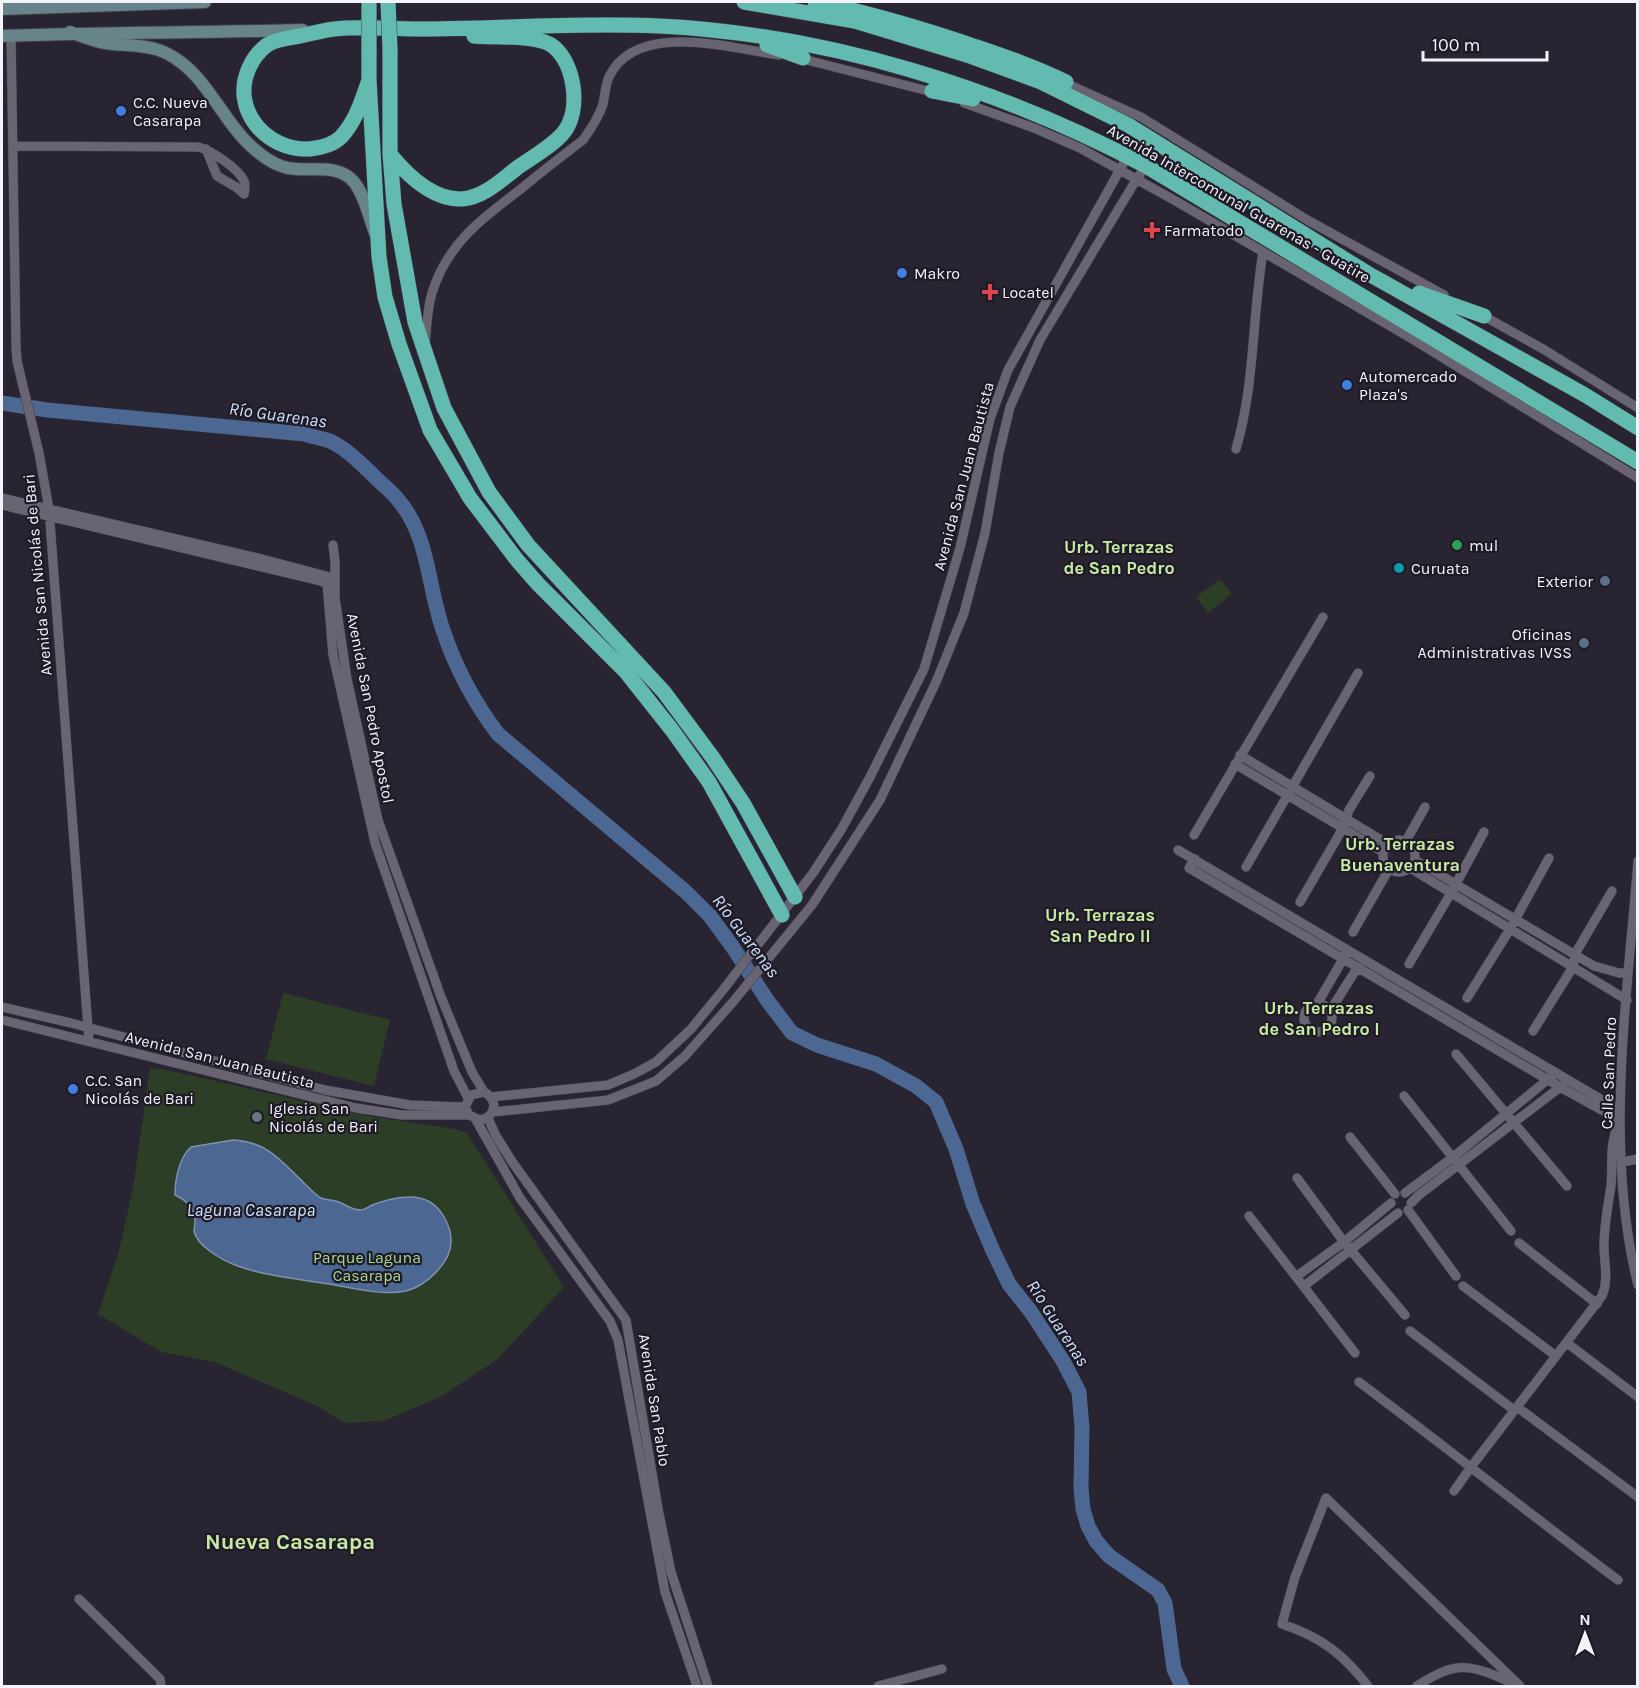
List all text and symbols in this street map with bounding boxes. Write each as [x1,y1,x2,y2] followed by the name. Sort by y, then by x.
[1423,24,1548,62] scale bar
[1432,34,1480,56] text: 100 m
[133,93,208,130] place label: C.C. Nueva Casarapa
[114,104,128,118] marker: C.C. Nueva Casarapa
[1104,120,1374,287] street label: Avenida Intercomunal Guarenas - Guatire
[1164,221,1243,240] place label: Farmatodo
[1145,223,1159,237] marker: Farmatodo
[914,264,960,283] place label: Makro
[895,266,909,280] marker: Makro
[1002,283,1054,302] place label: Locatel
[983,285,997,299] marker: Locatel
[1359,367,1457,404] place label: Automercado Plaza's
[1340,378,1354,392] marker: Automercado Plaza's
[929,380,998,572] street label: Avenida San Juan Bautista
[228,397,328,433] water label: Río Guarenas
[19,473,56,677] street label: Avenida San Nicolás de Bari
[1063,536,1175,579] district label: Urb. Terrazas de San Pedro
[1469,536,1498,555] place label: mul
[1450,538,1464,552] marker: mul
[1411,559,1470,578] place label: Curuata
[1392,561,1406,575] marker: Curuata
[1537,572,1593,591] place label: Exterior
[1598,574,1612,588] marker: Exterior
[343,611,398,805] street label: Avenida San Pedro Apostol
[1417,625,1572,662] place label: Oficinas Administrativas IVSS
[1577,636,1591,650] marker: Oficinas Administrativas IVSS
[1340,833,1460,876] district label: Urb. Terrazas Buenaventura
[708,890,784,982] water label: Río Guarenas
[1045,904,1155,947] district label: Urb. Terrazas San Pedro II
[1258,997,1380,1040] district label: Urb. Terrazas de San Pedro I
[1597,1016,1620,1130] street label: Calle San Pedro
[123,1027,316,1092] street label: Avenida San Juan Bautista
[85,1071,194,1108] place label: C.C. San Nicolás de Bari
[66,1082,80,1096] marker: C.C. San Nicolás de Bari
[269,1099,378,1136] place label: Iglesia San Nicolás de Bari
[250,1110,264,1124] marker: Iglesia San Nicolás de Bari
[187,1199,315,1221] water label: Laguna Casarapa
[313,1248,421,1285] park label: Parque Laguna Casarapa
[1022,1276,1094,1370] water label: Río Guarenas
[635,1332,674,1468] street label: Avenida San Pablo
[205,1529,375,1555] district label: Nueva Casarapa
[1555,1604,1615,1664] north arrow
[1579,1610,1591,1629] text: N

